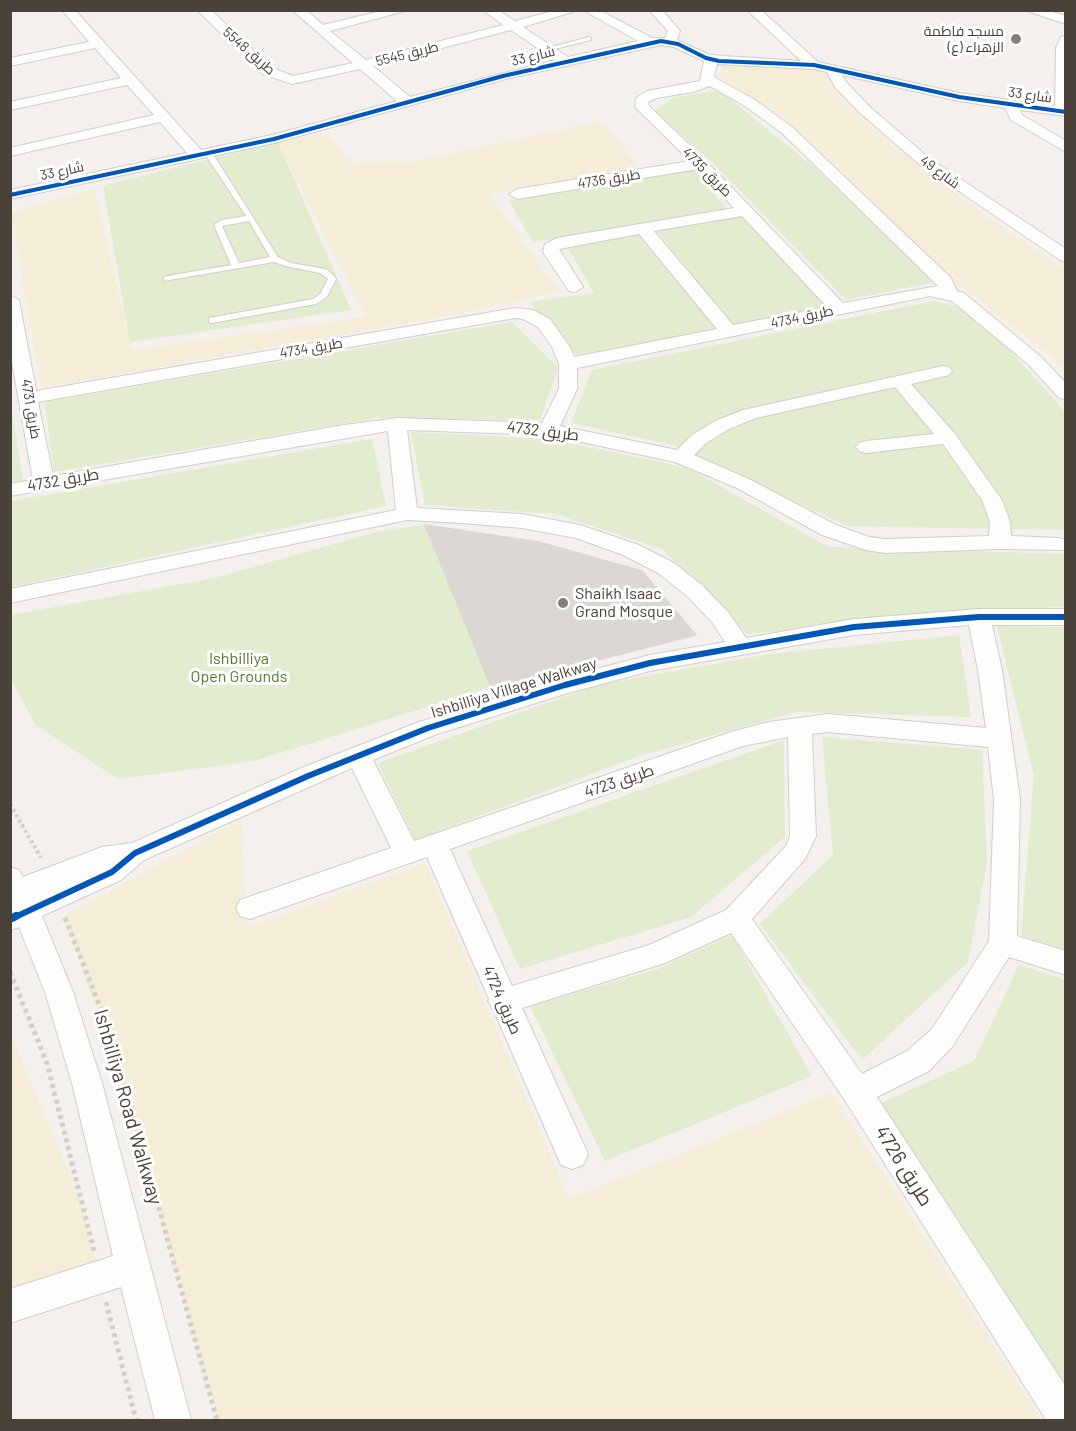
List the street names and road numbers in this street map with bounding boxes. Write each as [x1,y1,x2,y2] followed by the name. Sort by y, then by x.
[219,24,279,78] street label: طريق 5548
[374,38,440,70] street label: طريق 5545
[509,42,557,70] street label: شارع 33
[1007,84,1053,106] street label: شارع 33
[679,144,735,200] street label: طريق 4735
[917,152,963,192] street label: شارع 49
[39,158,85,184] street label: شارع 33
[577,166,641,192] street label: طريق 4736
[769,302,835,332] street label: طريق 4734
[278,334,344,362] street label: طريق 4734
[17,378,45,440] street label: طريق 4731
[506,417,580,445] street label: طريق 4732
[26,464,100,496] street label: طريق 4732
[429,654,599,722] street label: Ishbilliya Village Walkway
[582,760,656,802] street label: طريق 4723
[478,963,526,1037] street label: طريق 4724
[89,1006,167,1208] street label: Ishbilliya Road Walkway
[870,1121,938,1211] street label: طريق 4726

